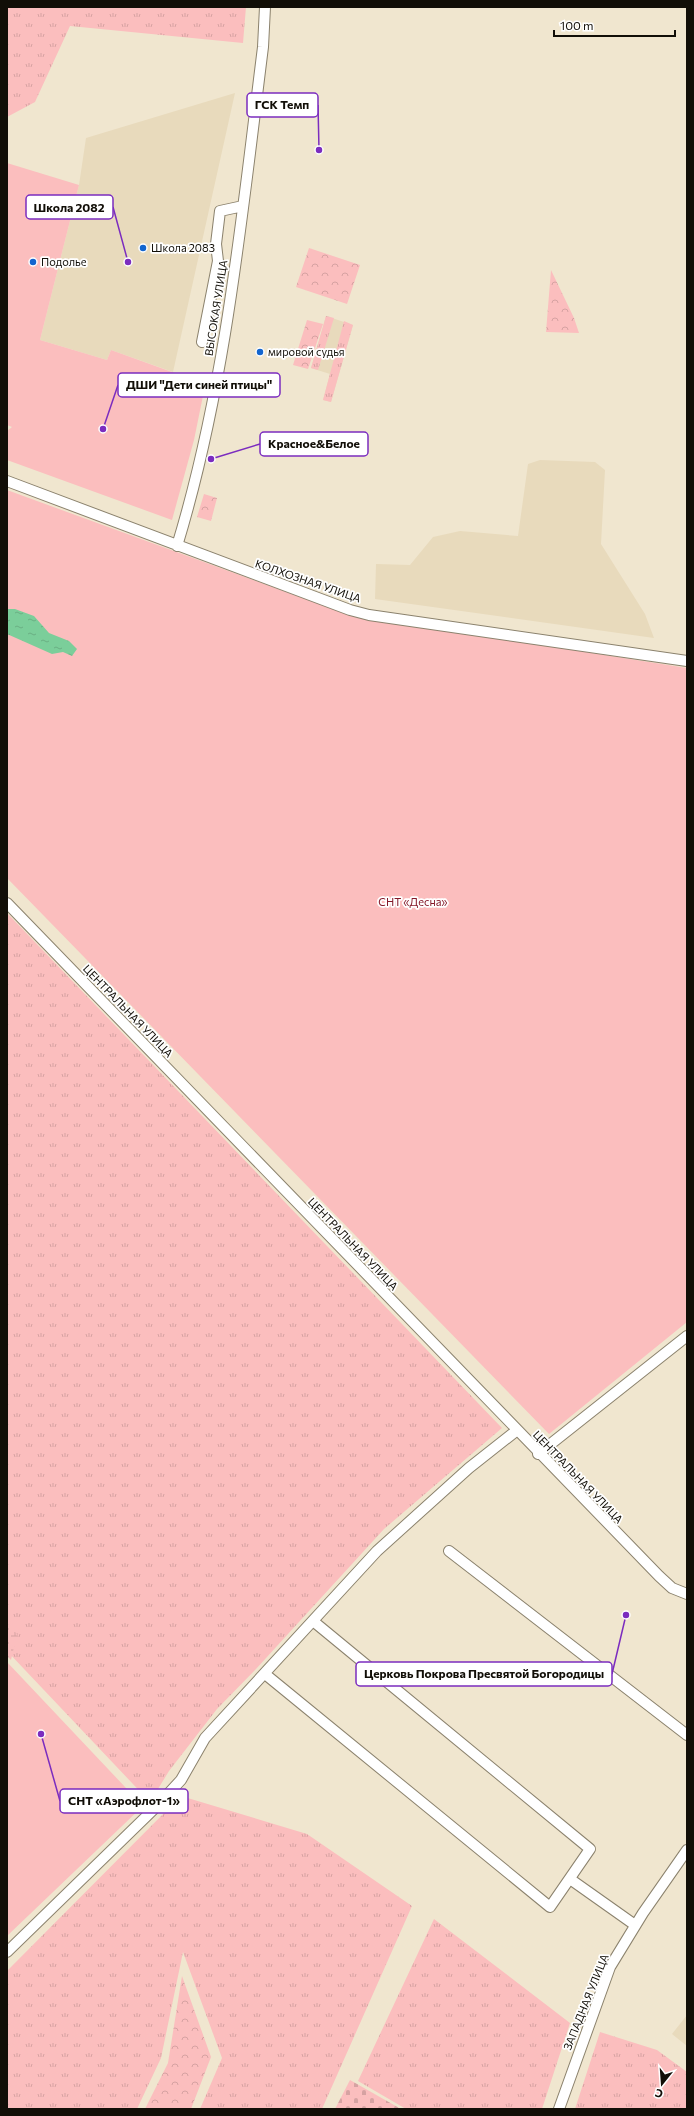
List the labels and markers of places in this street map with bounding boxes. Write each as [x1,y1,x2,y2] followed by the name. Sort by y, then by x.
[247,93,318,117] callout: ГСК Темп
[26,195,113,219] callout: Школа 2082
[151,241,215,254] place label: Школа 2083
[138,243,148,253] marker: Школа 2083
[41,255,87,268] place label: Подолье
[28,257,38,267] marker: Подолье
[268,345,345,358] place label: мировой судья
[255,347,265,357] marker: мировой судья
[118,373,280,397] callout: ДШИ "Дети синей птицы"
[260,432,368,456] callout: Красное&Белое
[356,1662,612,1686] callout: Церковь Покрова Пресвятой Богородицы
[60,1789,188,1813] callout: СНТ «Аэрофлот-1»

